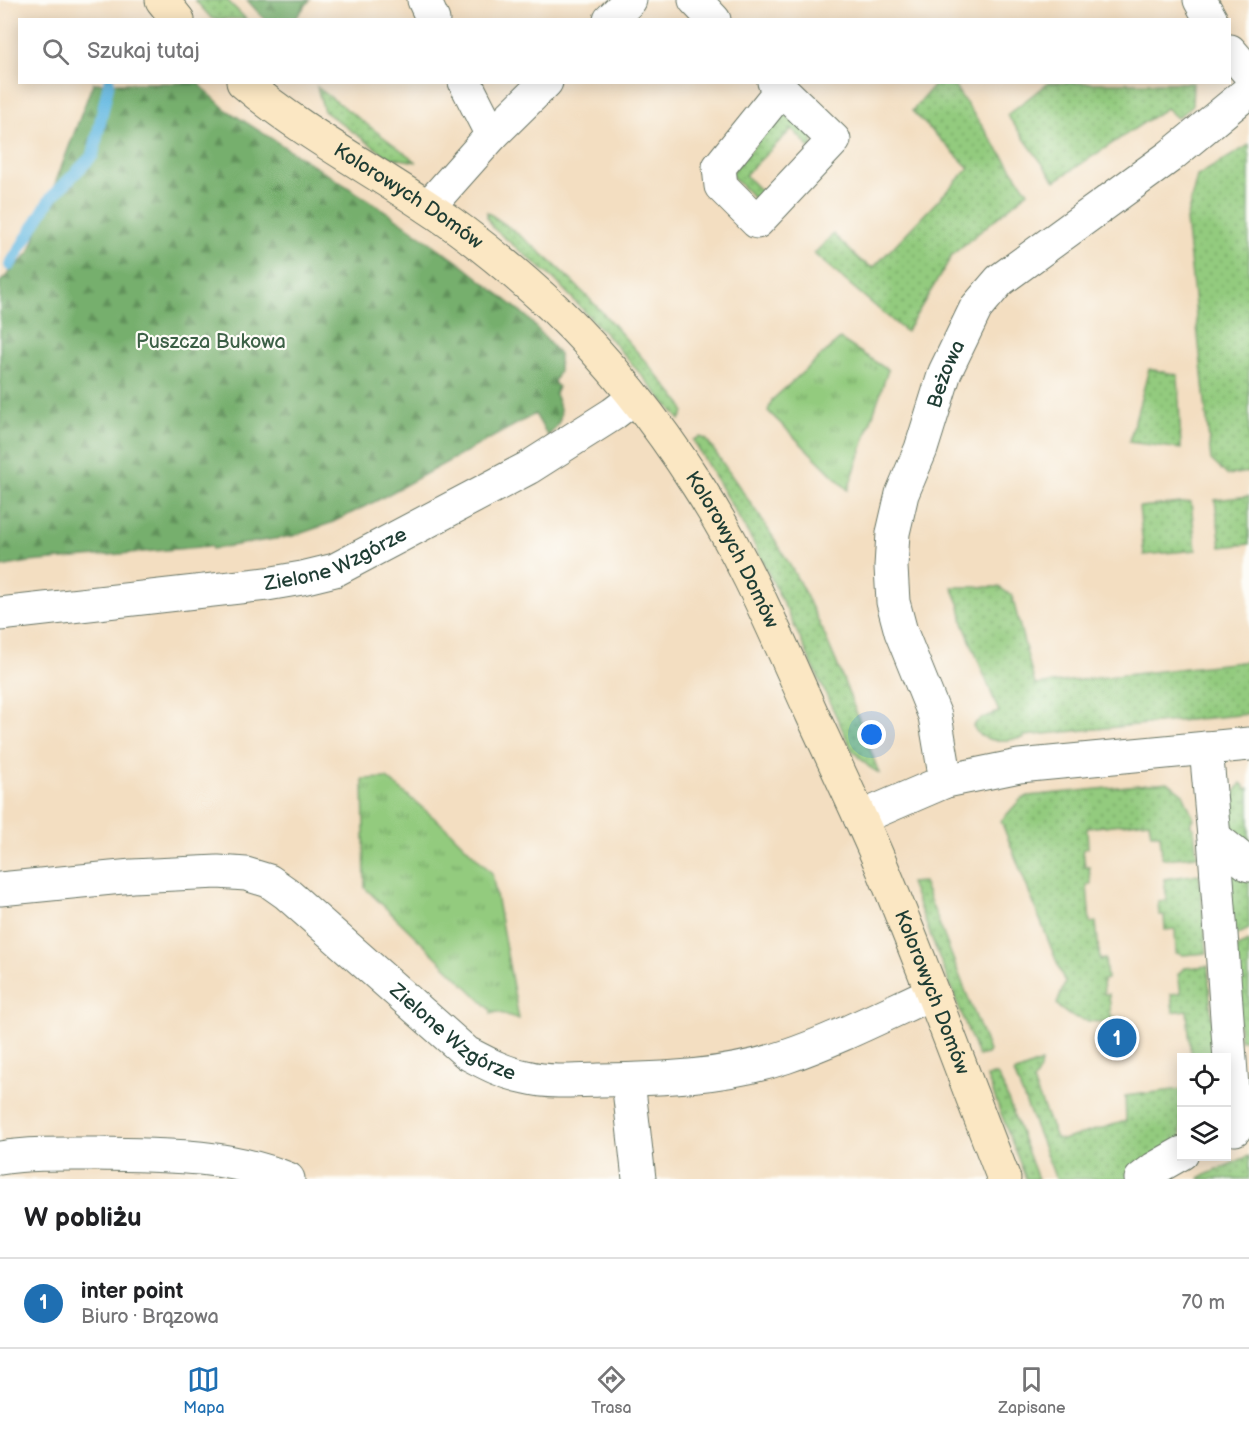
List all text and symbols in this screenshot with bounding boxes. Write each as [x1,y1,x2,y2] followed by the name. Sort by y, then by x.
[18,18,1231,84] search box
[39,35,72,68] icon: search
[87,38,200,65] text: Szukaj tutaj
[329,138,488,255] street label: Kolorowych Domów
[136,330,286,354] park label: Puszcza Bukowa
[922,337,970,411] street label: Beżowa
[680,467,784,632] street label: Kolorowych Domów
[262,522,411,596] street label: Zielone Wzgórze
[857,720,886,749] your location
[889,907,975,1079] street label: Kolorowych Domów
[384,978,519,1086] street label: Zielone Wzgórze
[1098,1016,1136,1060] pin: 1
[1177,1053,1231,1161] map controls
[1177,1053,1231,1107] button: locate
[1177,1107,1231,1161] button: layers
[24,1203,142,1234] text: W pobliżu
[81,1278,183,1305] text: inter point
[39,1291,48,1315] text: 1
[1181,1291,1225,1315] text: 70 m
[81,1305,219,1329] text: Biuro · Brązowa
[183,1363,225,1418] tab: Mapa
[591,1363,632,1418] tab: Trasa
[998,1363,1066,1418] tab: Zapisane

